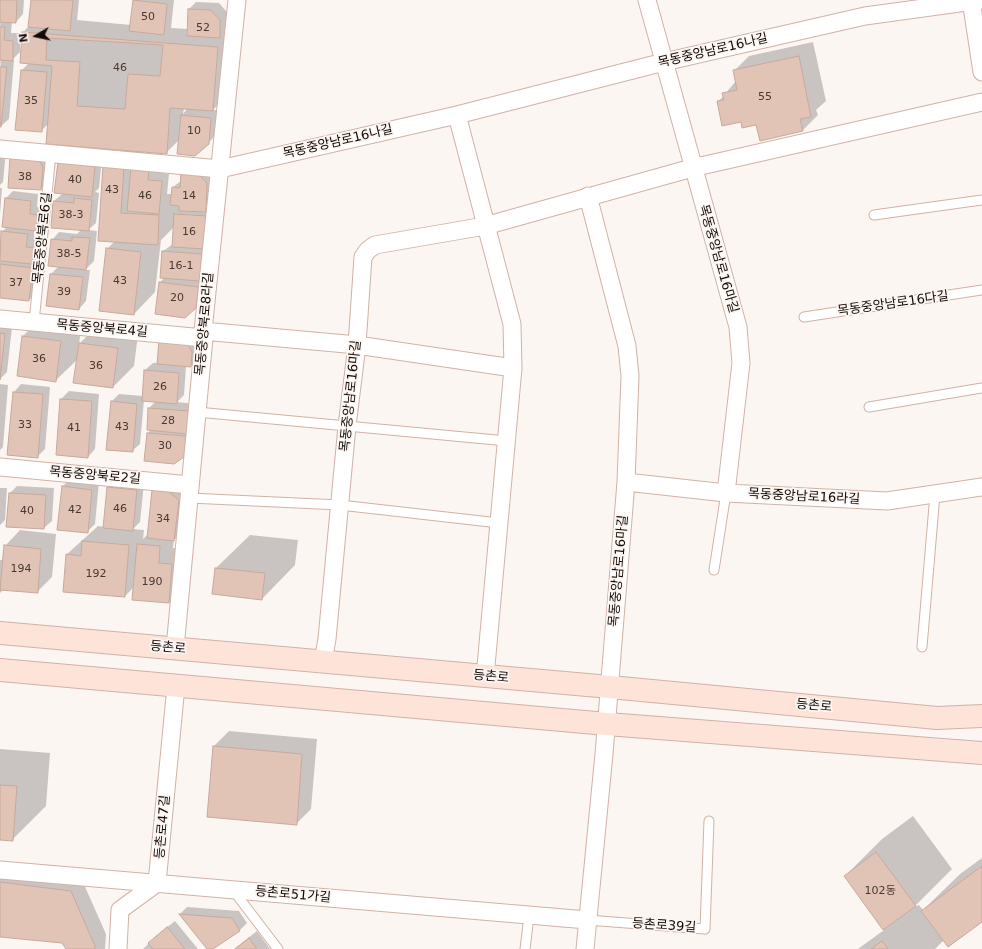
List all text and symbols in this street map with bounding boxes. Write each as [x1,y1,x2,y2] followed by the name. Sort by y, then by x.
[141,10,155,24] house number: 50
[16,16,56,56] north arrow
[196,21,210,35] house number: 52
[657,31,769,71] street label: 목동중앙남로16나길
[17,32,31,44] text: N
[113,61,127,75] house number: 46
[758,90,772,104] house number: 55
[24,94,38,108] house number: 35
[282,122,394,162] street label: 목동중앙남로16나길
[187,124,201,138] house number: 10
[18,170,32,184] house number: 38
[68,173,82,187] house number: 40
[105,183,119,197] house number: 43
[138,189,152,203] house number: 46
[182,189,196,203] house number: 14
[30,191,56,285] street label: 목동중앙북로6길
[695,203,741,315] street label: 목동중앙남로16마길
[59,208,83,222] house number: 38-3
[182,225,196,239] house number: 16
[57,247,81,261] house number: 38-5
[169,259,193,273] house number: 16-1
[193,272,217,376] street label: 목동중앙북로8라길
[113,274,127,288] house number: 43
[9,276,23,290] house number: 37
[57,285,71,299] house number: 39
[836,288,950,320] street label: 목동중앙남로16다길
[170,291,184,305] house number: 20
[55,317,149,341] street label: 목동중앙북로4길
[337,339,365,453] street label: 목동중앙남로16마길
[32,352,46,366] house number: 36
[89,359,103,373] house number: 36
[153,380,167,394] house number: 26
[161,414,175,428] house number: 28
[18,418,32,432] house number: 33
[115,420,129,434] house number: 43
[67,421,81,435] house number: 41
[158,439,172,453] house number: 30
[48,464,142,488] street label: 목동중앙북로2길
[748,486,860,508] street label: 목동중앙남로16라길
[113,502,127,516] house number: 46
[68,503,82,517] house number: 42
[20,504,34,518] house number: 40
[156,512,170,526] house number: 34
[606,514,632,628] street label: 목동중앙남로16마길
[11,562,31,576] house number: 194
[86,567,106,581] house number: 192
[142,575,162,589] house number: 190
[149,639,187,657] street label: 등촌로
[472,668,510,686] street label: 등촌로
[795,697,833,715] street label: 등촌로
[152,794,174,860] street label: 등촌로47길
[254,884,332,906] street label: 등촌로51가길
[864,884,896,898] house number: 102동
[631,916,697,936] street label: 등촌로39길

